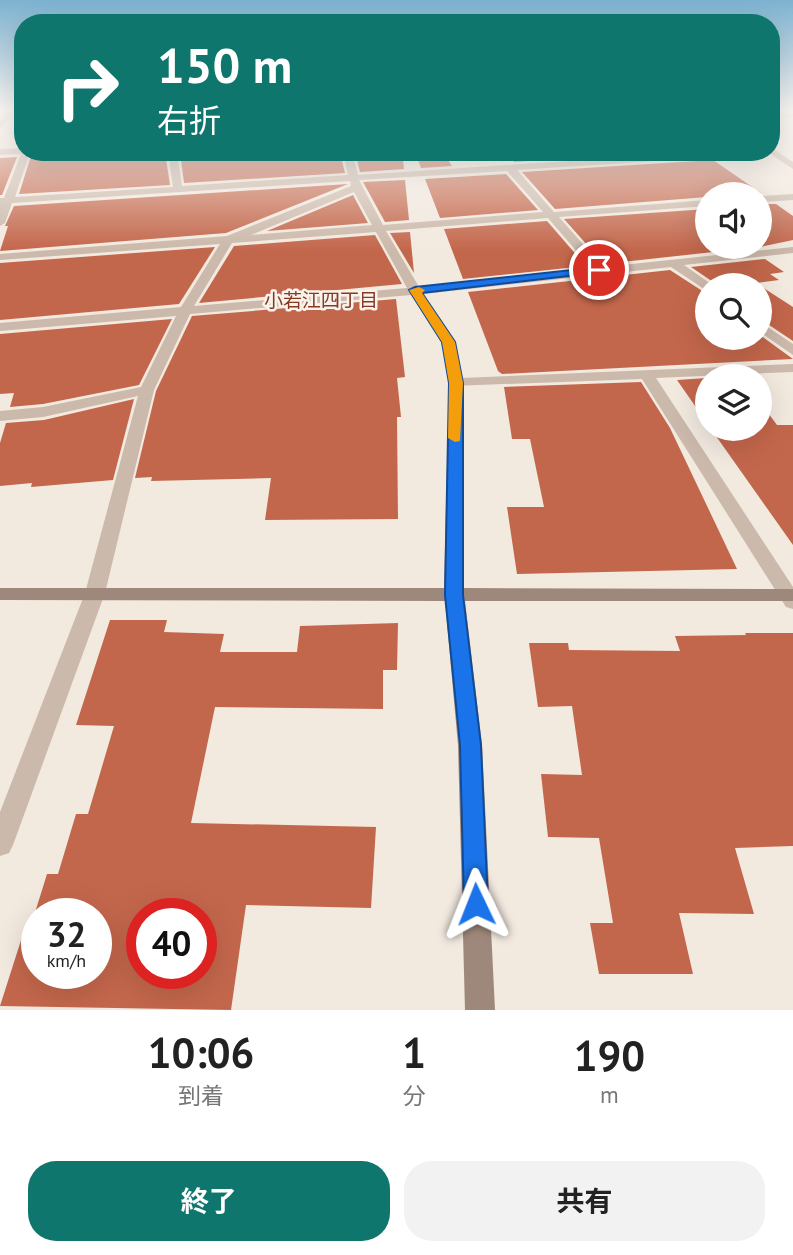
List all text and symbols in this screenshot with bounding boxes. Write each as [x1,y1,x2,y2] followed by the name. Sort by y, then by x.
[157,33,292,97] text: 150 m
[42,42,133,133] icon: right
[157,99,221,141] text: 右折
[695,182,772,441] map controls
[695,182,772,259] button: sound
[569,240,629,300] pin
[580,251,618,289] icon: arrive
[695,273,772,350] button: search
[264,288,378,312] district label: 小若江四丁目
[695,364,772,441] button: layers
[439,867,513,941] position arrow
[126,898,217,989] speed limit sign: 40
[47,911,86,957] text: 32
[47,949,86,972] text: km/h
[148,1025,254,1080] text: 10:06
[402,1025,426,1080] text: 1
[574,1028,645,1083] text: 190
[600,1080,619,1109] text: m
[178,1081,224,1110] text: 到着
[403,1081,426,1110] text: 分
[28,1161,390,1241] button: 終了
[404,1161,765,1241] button: 共有

